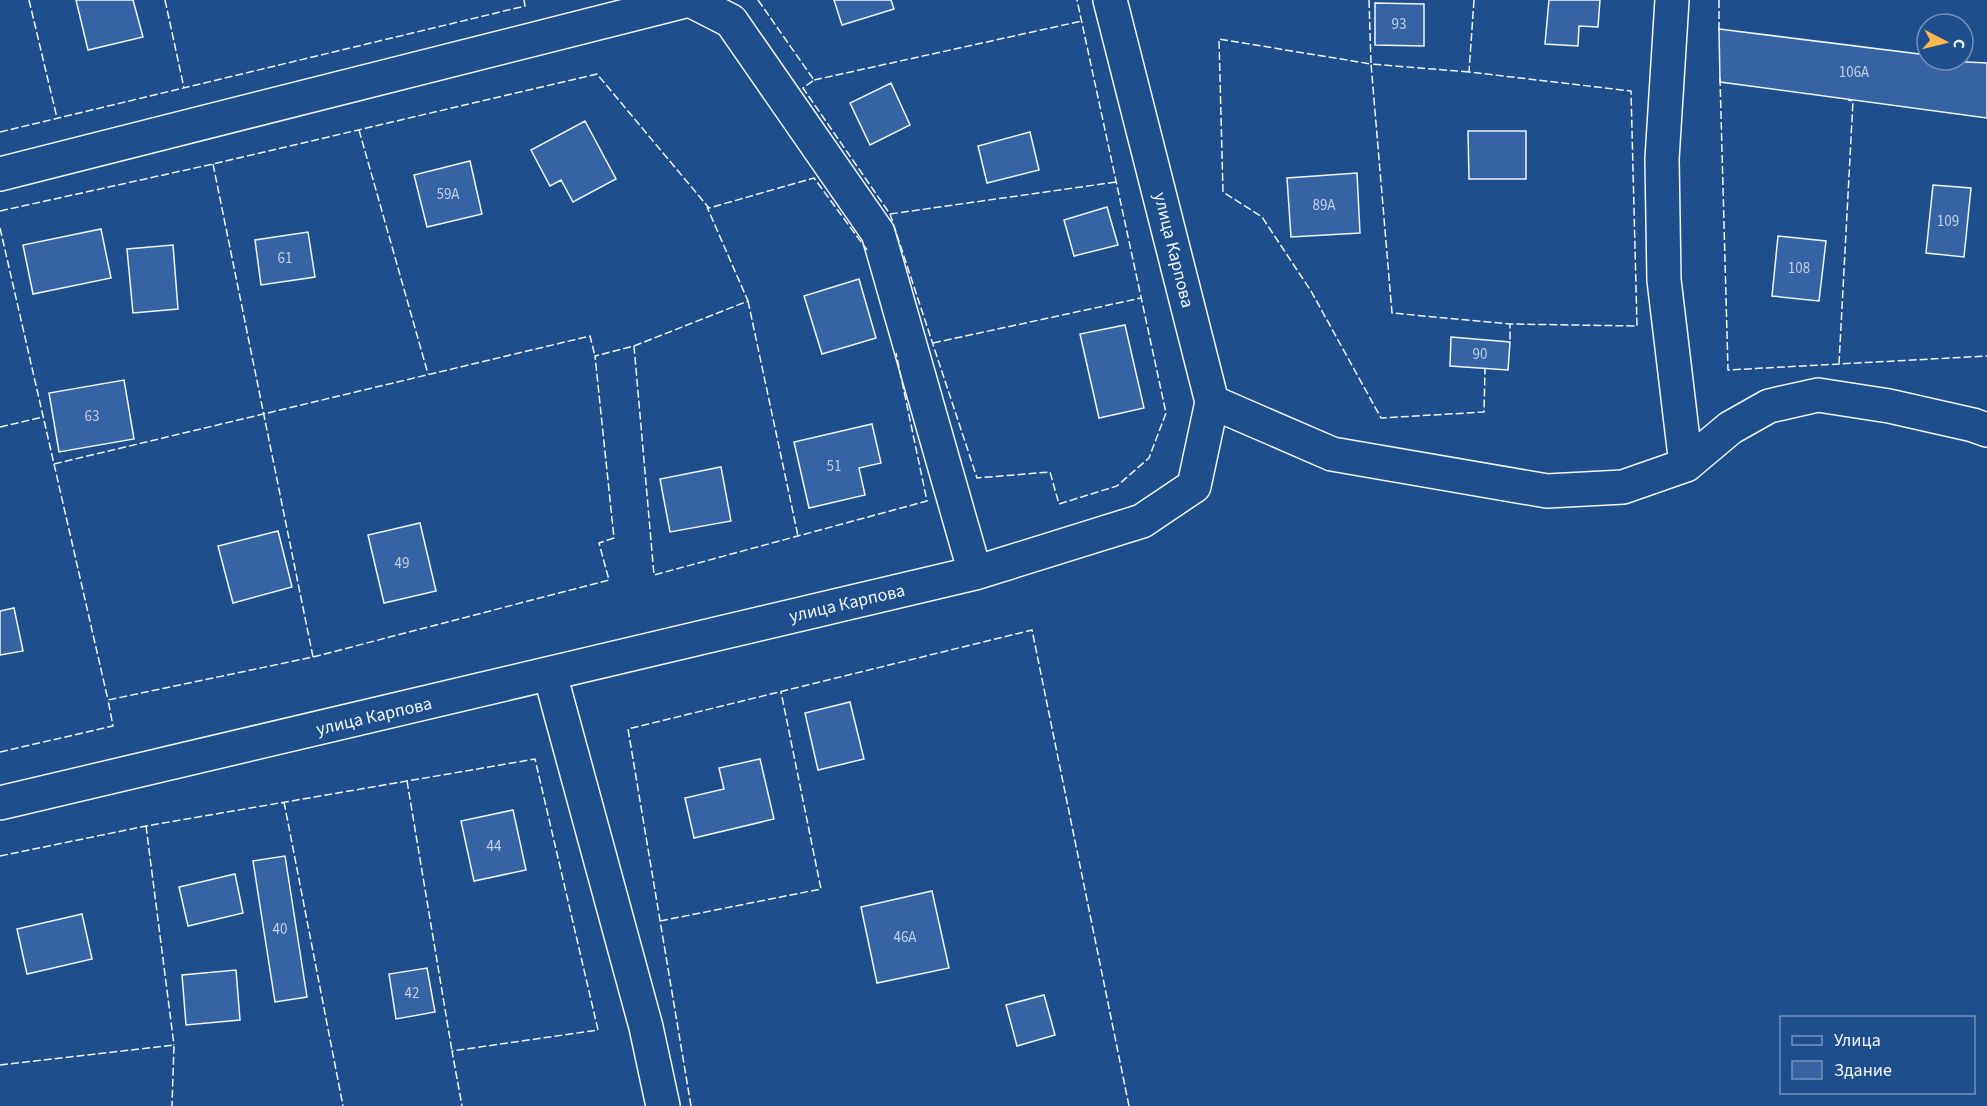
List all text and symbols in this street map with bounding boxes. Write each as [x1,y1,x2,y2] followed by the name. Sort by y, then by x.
[1915,12,1975,72] north arrow
[1392,14,1406,35] house number: 93
[1947,38,1970,50] text: С
[1839,62,1870,83] house number: 106А
[436,184,460,205] house number: 59А
[1147,190,1200,310] street label: улица Карпова
[1312,195,1336,216] house number: 89А
[1937,211,1959,232] house number: 109
[278,248,292,269] house number: 61
[1788,258,1810,279] house number: 108
[1473,344,1487,365] house number: 90
[85,406,99,427] house number: 63
[827,456,841,477] house number: 51
[395,553,409,574] house number: 49
[787,578,908,629] street label: улица Карпова
[314,691,435,742] street label: улица Карпова
[487,836,502,857] house number: 44
[273,919,287,940] house number: 40
[893,927,917,948] house number: 46А
[405,983,419,1004] house number: 42
[1780,1016,1975,1094] legend
[1834,1028,1881,1053] text: Улица
[1834,1058,1892,1083] text: Здание

